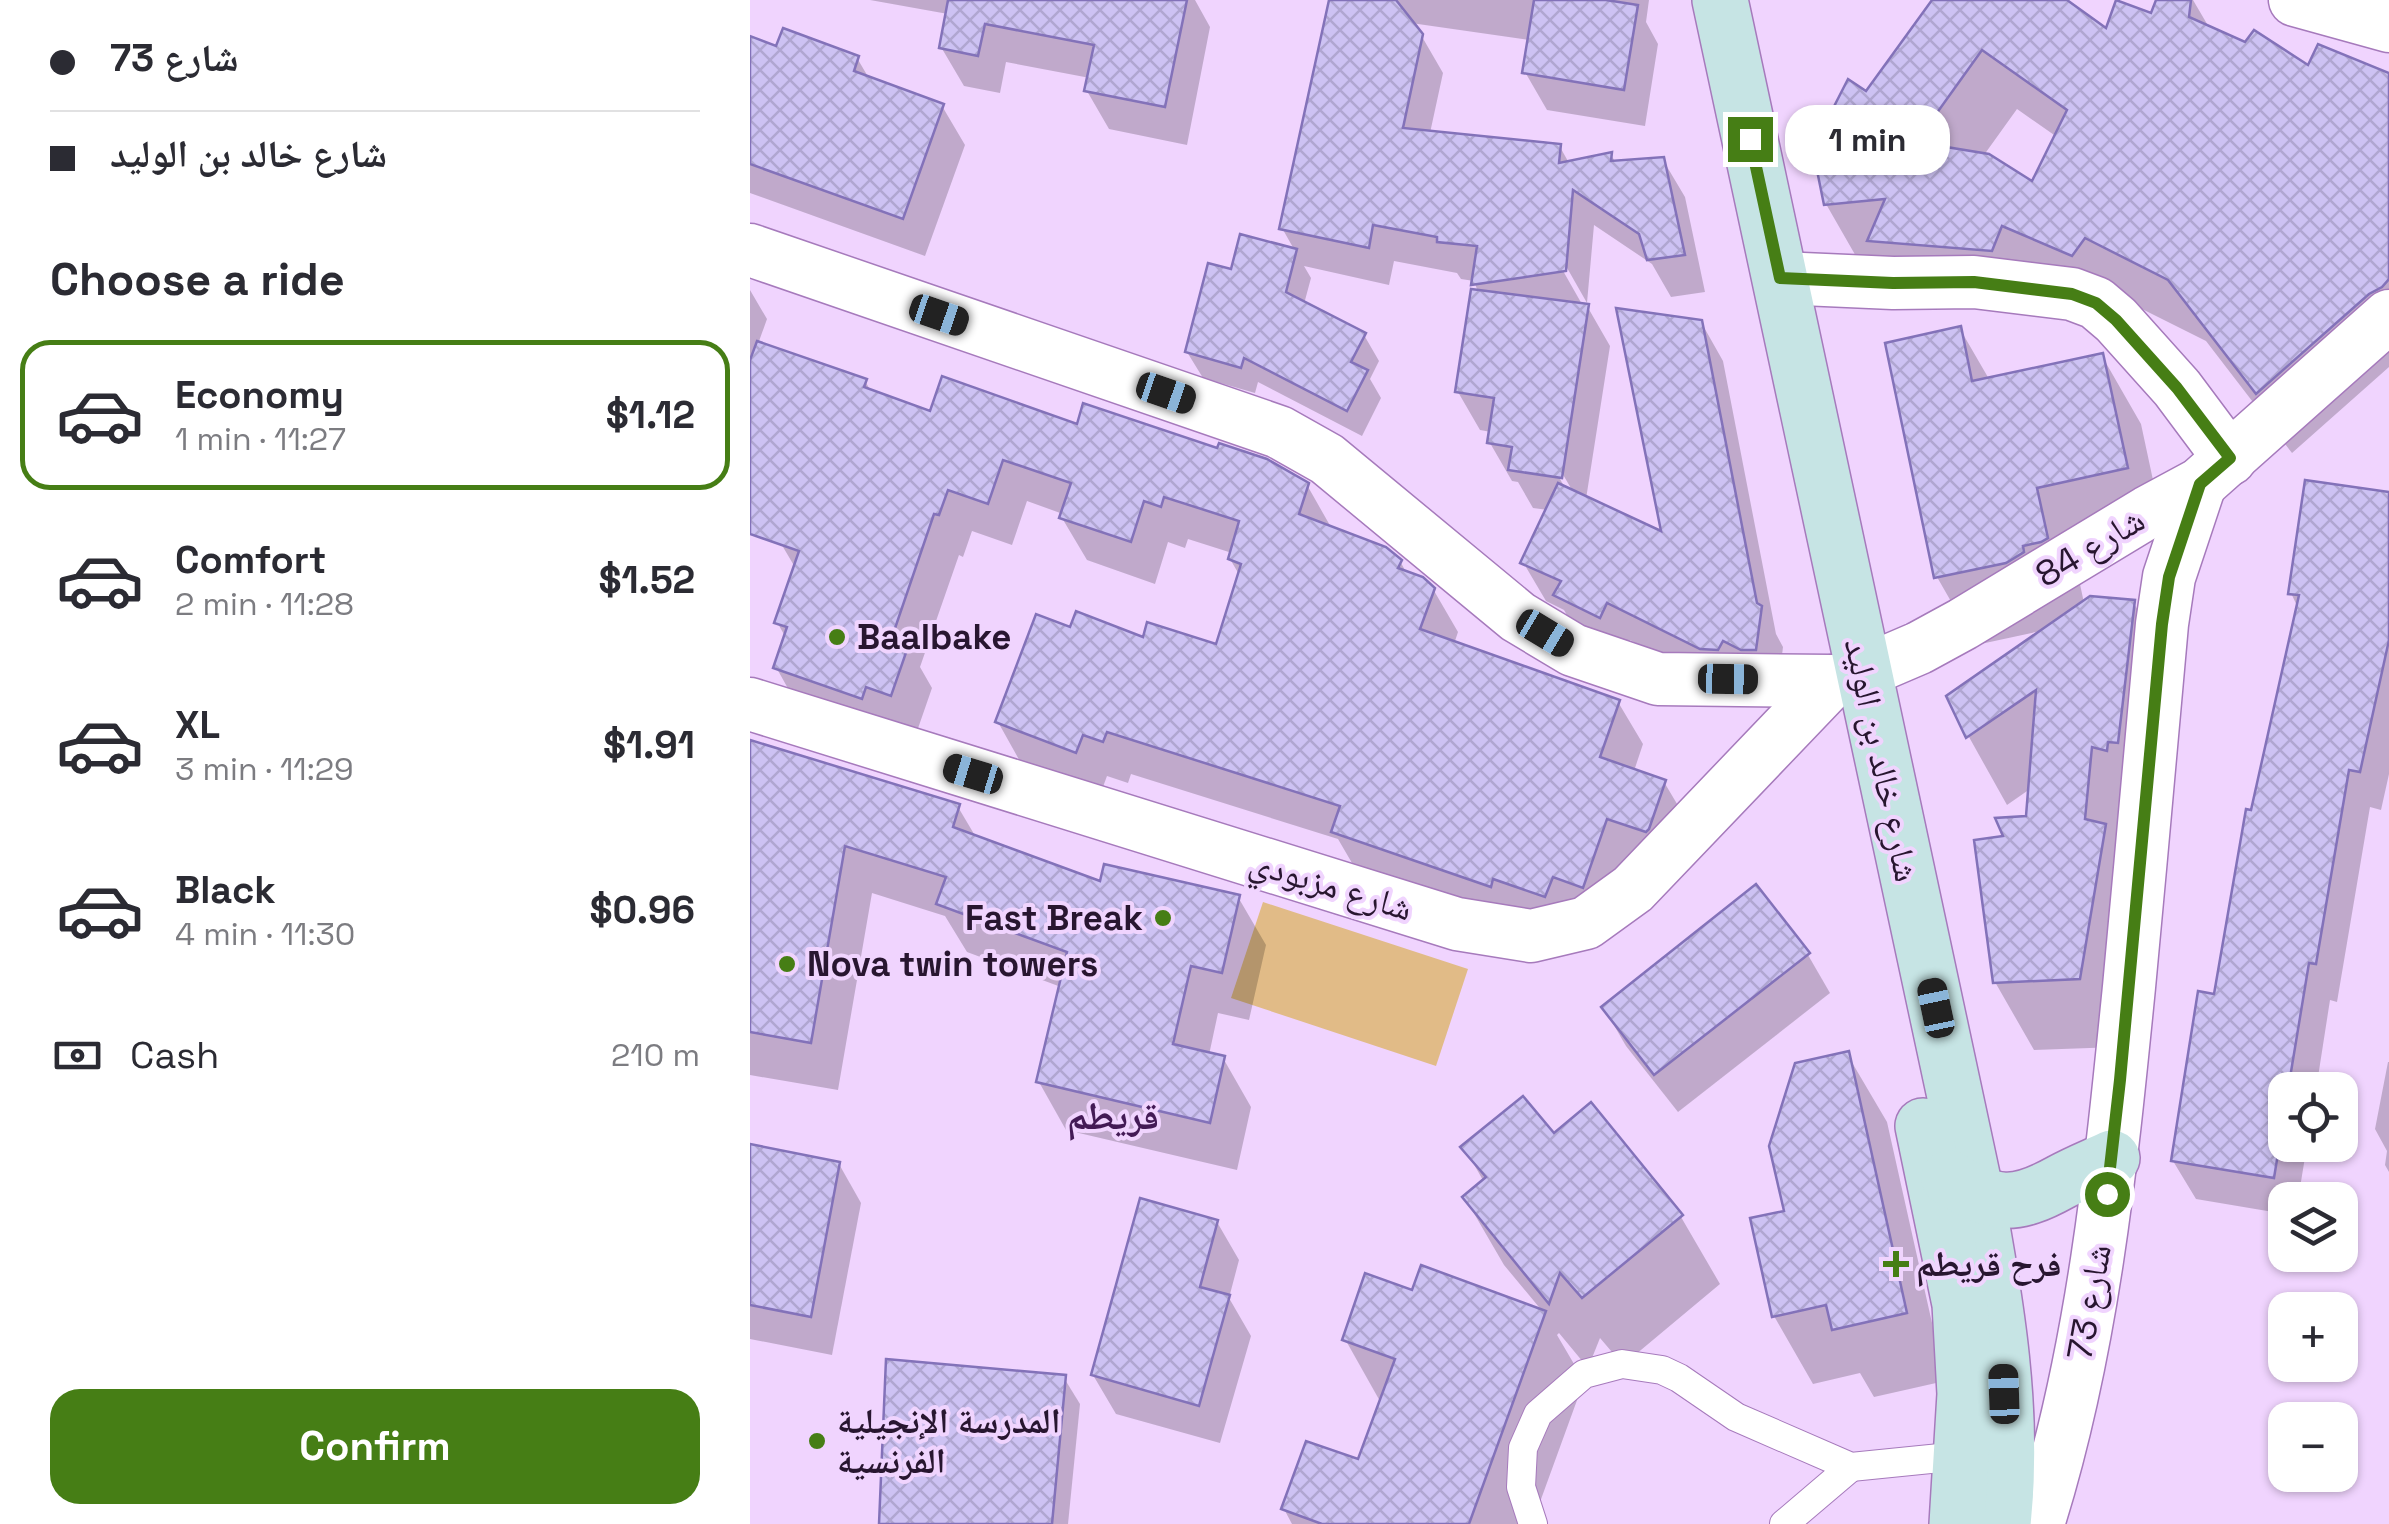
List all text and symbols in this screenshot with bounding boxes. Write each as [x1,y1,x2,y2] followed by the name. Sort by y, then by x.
[110,34,239,82] text: شارع 73
[1785,104,1950,174] callout: 1 min
[1728,117,1773,162] route end
[1828,120,1907,160] text: 1 min
[110,130,387,178] text: شارع خالد بن الوليد
[50,251,345,308] text: Choose a ride
[906,291,972,339] car
[1133,369,1199,417] car
[55,370,145,460] icon: car
[175,371,344,419] text: Economy
[606,391,695,439] text: $1.12
[175,419,346,459] text: 1 min · 11:27
[2028,497,2152,597] street label: شارع 84
[55,535,145,625] icon: car
[175,536,326,584] text: Comfort
[598,556,695,604] text: $1.52
[175,584,354,624] text: 2 min · 11:28
[1512,605,1578,661] car
[857,615,1011,659] place label: Baalbake
[826,626,848,648] marker: Baalbake
[1835,634,1929,886] street label: شارع خالد بن الوليد
[1698,663,1758,695] car
[55,700,145,790] icon: car
[175,701,220,749] text: XL
[603,721,695,769] text: $1.91
[175,749,354,789] text: 3 min · 11:29
[940,751,1006,797] car
[1243,839,1418,936] street label: شارع مزبودي
[55,865,145,955] icon: car
[175,866,276,914] text: Black
[590,886,695,934] text: $0.96
[965,896,1143,940] place label: Fast Break
[1152,907,1174,929] marker: Fast Break
[175,914,355,954] text: 4 min · 11:30
[807,942,1098,986] place label: Nova twin towers
[776,953,798,975] marker: Nova twin towers
[1915,976,1957,1040] car
[50,1028,105,1083] icon: cash
[130,1031,219,1079] text: Cash
[611,1035,700,1075] text: 210 m
[2268,1072,2358,1492] map controls
[2268,1072,2358,1162] button: locate
[1067,1092,1159,1141] district label: قريطم
[2085,1172,2130,1217] route start
[2268,1182,2358,1272] button: layers
[2057,1241,2121,1363] street label: شارع 73
[1916,1242,2062,1287] place label: فرح قريطم
[1885,1253,1907,1275] marker: فرح قريطم
[2268,1292,2358,1382] button: +
[1988,1363,2020,1425] car
[50,1389,700,1504] button: Confirm
[837,1399,1061,1483] place label: المدرسة الإنجيلية الفرنسية
[2268,1402,2358,1492] button: −
[806,1430,828,1452] marker: المدرسة الإنجيلية الفرنسية

